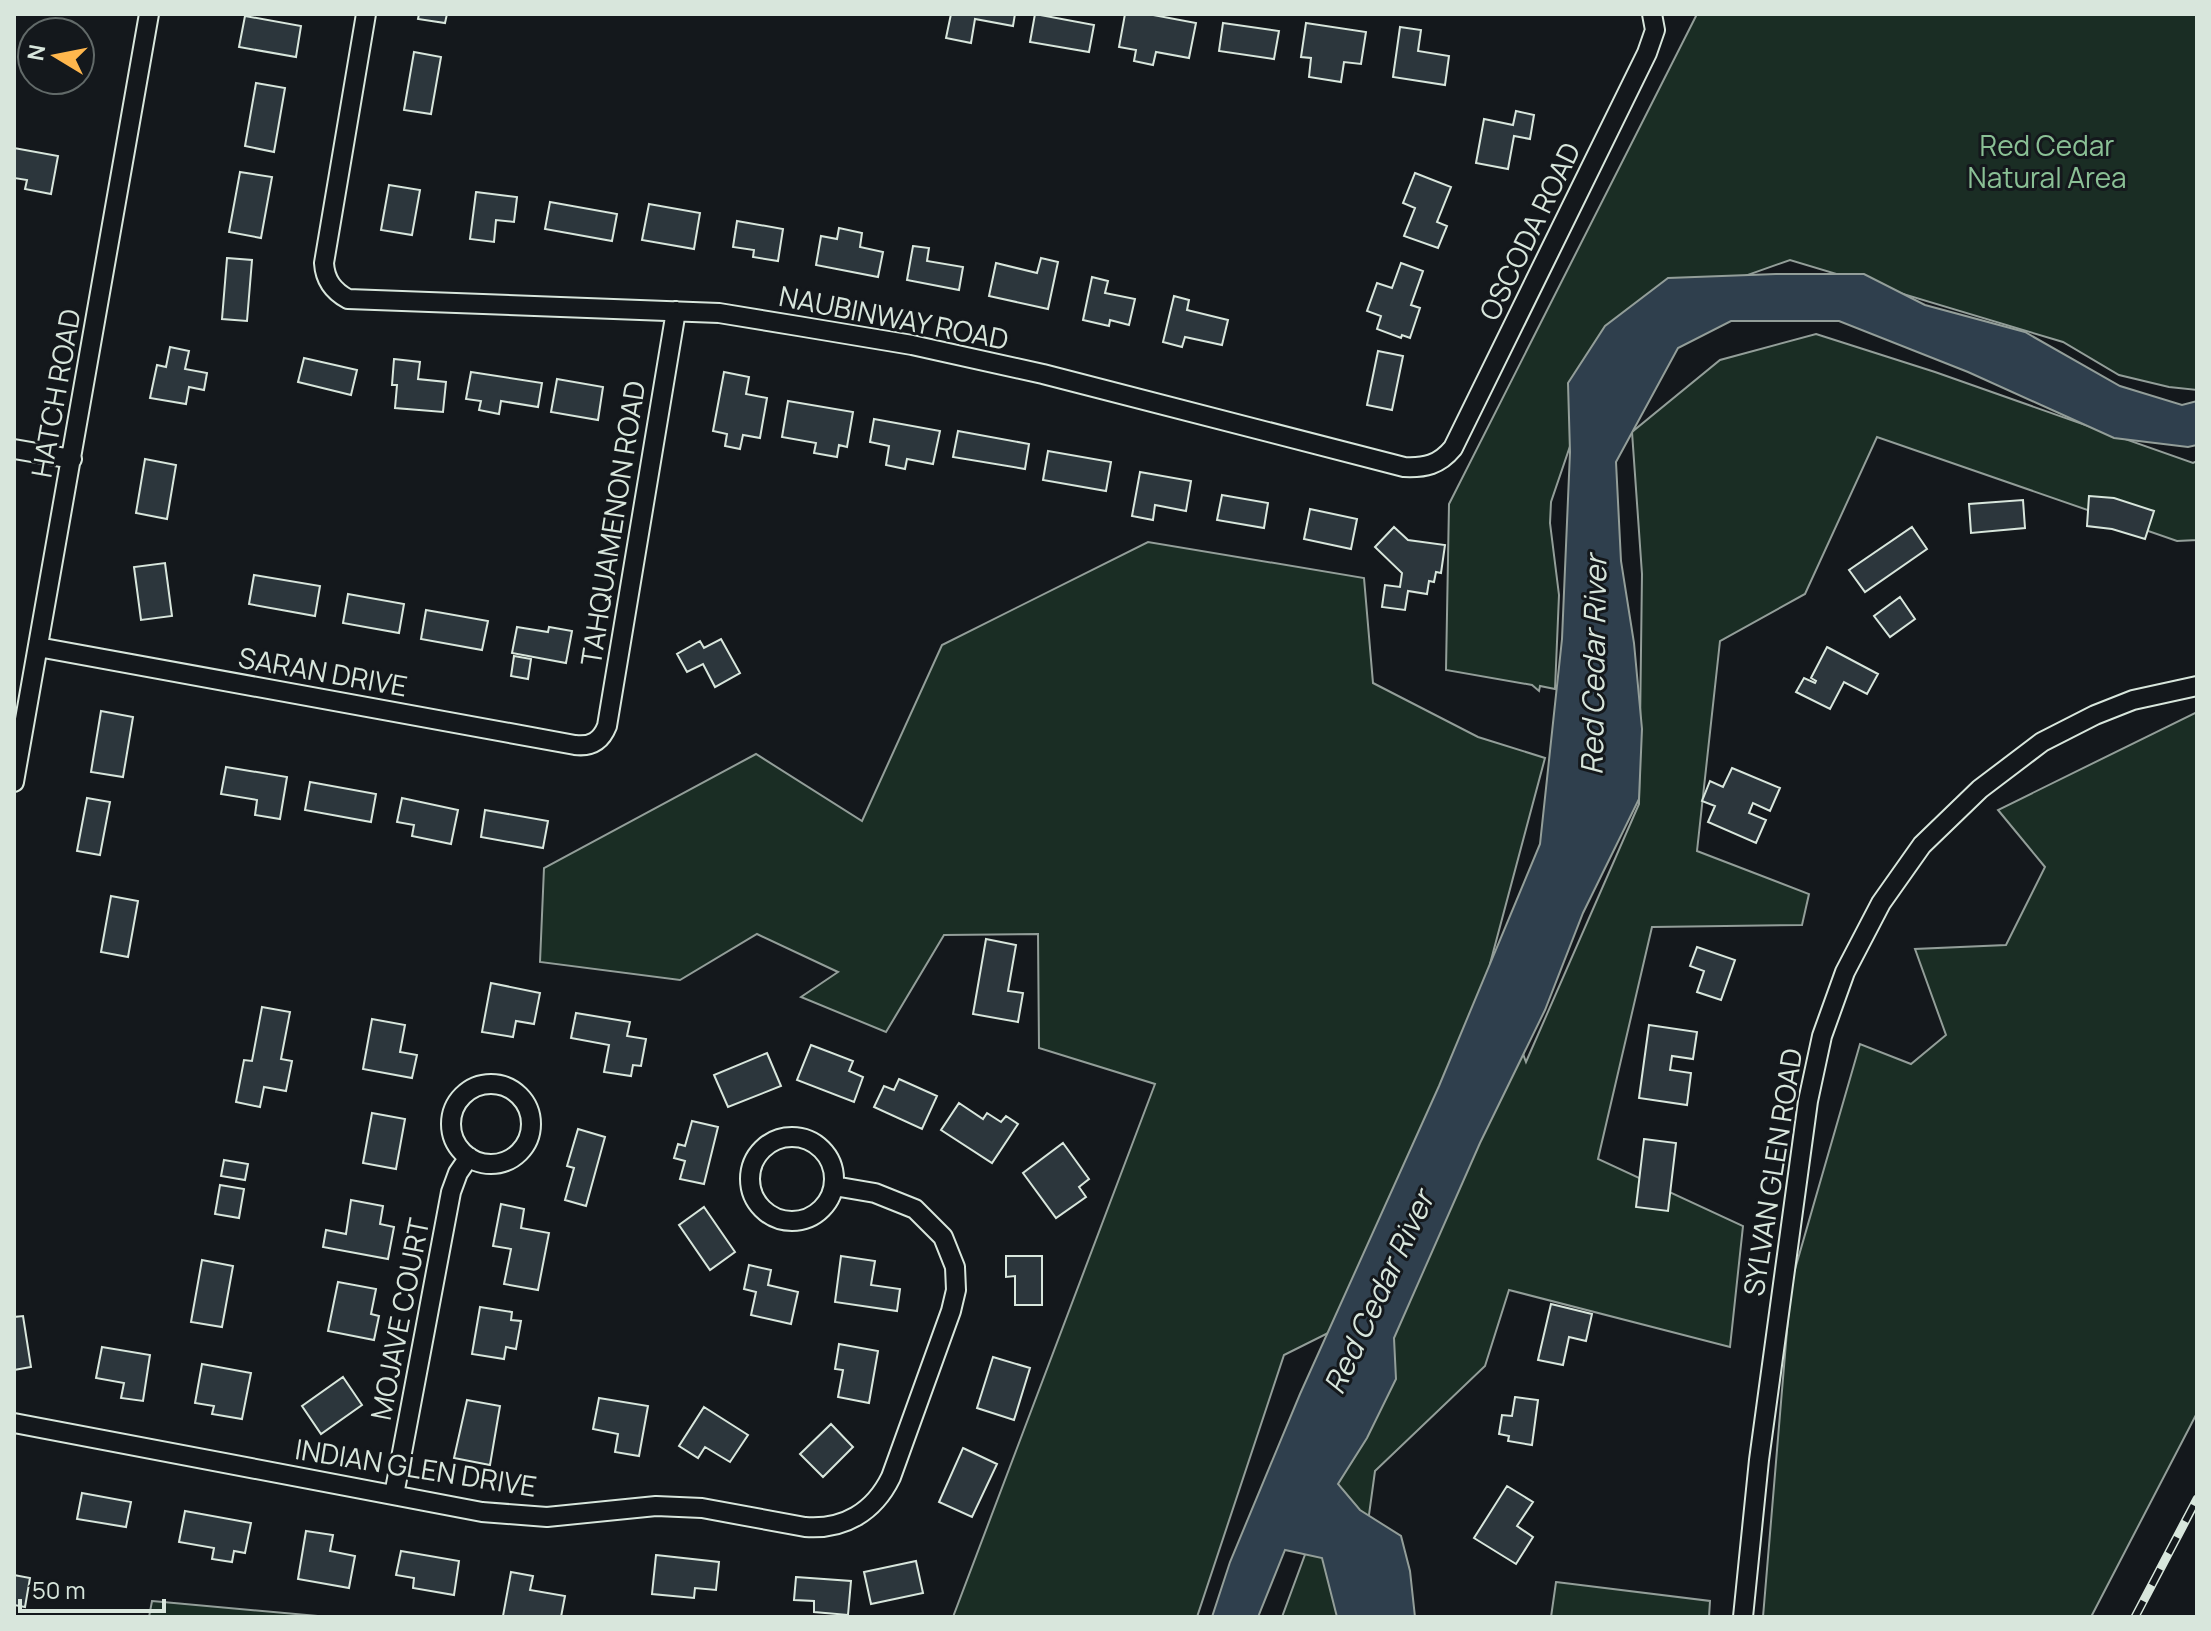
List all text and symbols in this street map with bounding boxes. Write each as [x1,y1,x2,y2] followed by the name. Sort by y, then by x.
[16,16,96,96] north arrow
[20,42,52,63] text: N
[1968,126,2126,196] park label: Red Cedar Natural Area
[1470,136,1588,326] street label: OSCODA ROAD
[776,276,1012,358] street label: NAUBINWAY ROAD
[21,306,89,480] street label: HATCH ROAD
[571,378,653,668] street label: TAHQUAMENON ROAD
[1571,551,1615,775] water label: Red Cedar River
[235,637,411,705] street label: SARAN DRIVE
[1734,1045,1810,1299] street label: SYLVAN GLEN ROAD
[1313,1180,1445,1400] water label: Red Cedar River
[361,1215,437,1423] street label: MOJAVE COURT
[292,1429,540,1505] street label: INDIAN GLEN DRIVE
[20,1563,164,1613] scale bar
[32,1573,86,1606] text: 50 m

